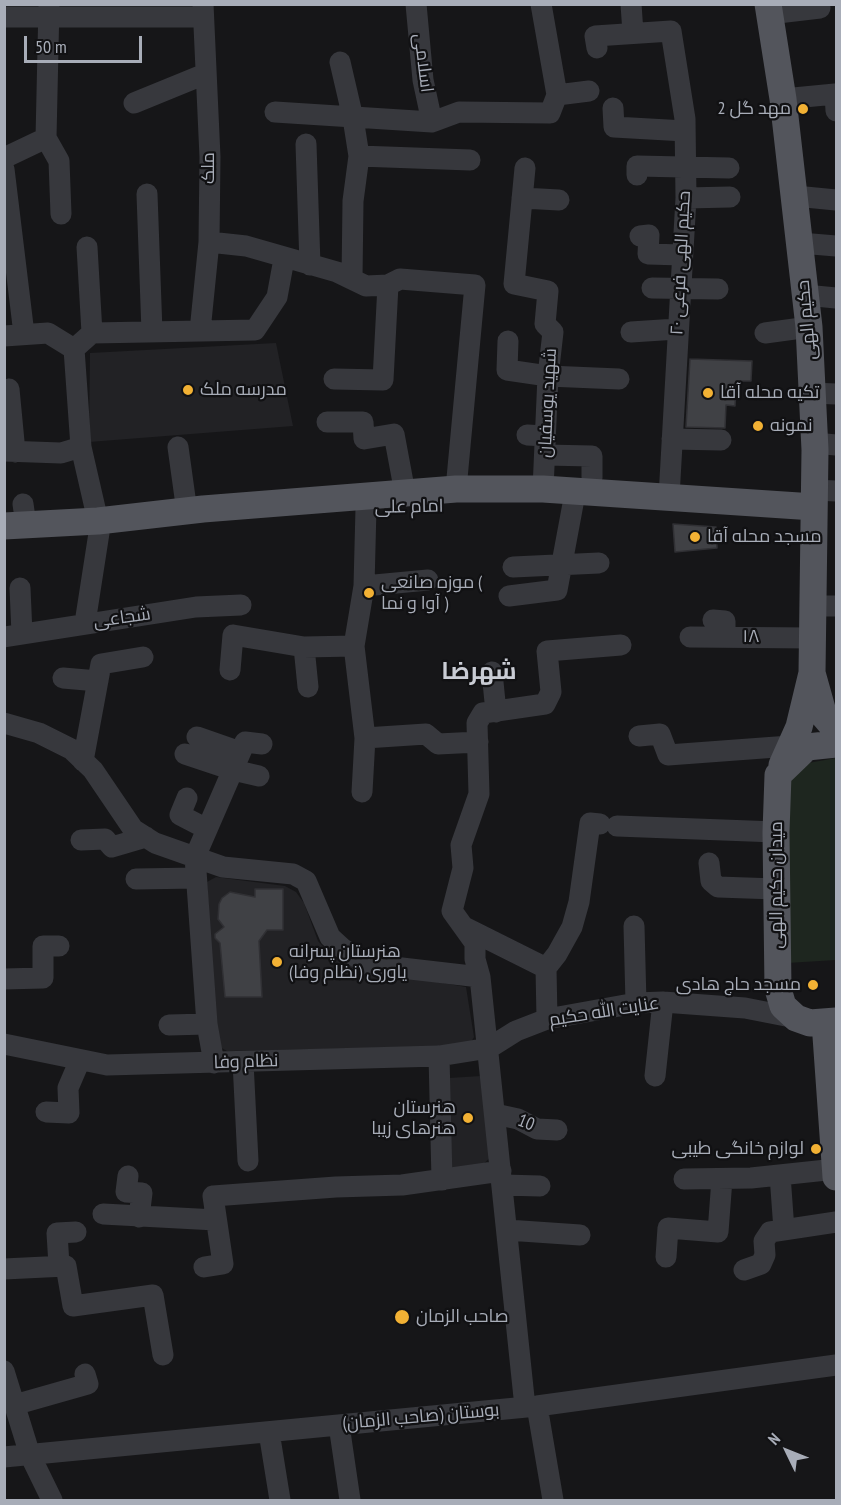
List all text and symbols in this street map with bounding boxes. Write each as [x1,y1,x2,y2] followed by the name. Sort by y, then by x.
[27,24,146,62] scale bar
[409,32,437,94] street label: اسلامی
[35,35,67,58] text: 50 m
[717,98,791,120] place label: مهد گل 2
[796,102,810,116] marker: مهد گل 2
[198,152,220,184] street label: ملک
[666,190,696,336] street label: حکیم الهی فرعی ۲۰
[793,279,821,361] street label: حکیم الهی
[534,348,562,458] street label: شهید یوسفیان
[200,379,287,401] place label: مدرسه ملک
[720,382,819,404] place label: تکیه محله آقا
[181,383,195,397] marker: مدرسه ملک
[701,386,715,400] marker: تکیه محله آقا
[770,415,813,437] place label: نمونه
[751,419,765,433] marker: نمونه
[374,496,444,518] street label: امام علی
[707,526,822,548] place label: مسجد محله آقا
[688,530,702,544] marker: مسجد محله آقا
[381,572,482,614] place label: موزه صانعی ( آوا و نما )
[362,586,376,600] marker: موزه صانعی ( آوا و نما )
[92,603,152,633] street label: شجاعی
[743,626,759,648] street label: ۱۸
[441,658,517,686] district label: شهرضا
[766,821,788,949] street label: میدان حکیم الهی
[289,941,407,984] place label: هنرستان پسرانه یاوری (نظام وفا)
[270,955,284,969] marker: هنرستان پسرانه یاوری (نظام وفا)
[676,974,801,996] place label: مسجد حاج هادی
[806,978,820,992] marker: مسجد حاج هادی
[547,993,661,1031] street label: عنایت الله حکیم
[213,1050,279,1074] street label: نظام وفا
[371,1097,456,1140] place label: هنرستان هنرهای زیبا
[514,1110,538,1136] street label: 10
[461,1111,475,1125] marker: هنرستان هنرهای زیبا
[672,1138,804,1160] place label: لوازم خانگی طیبی
[809,1142,823,1156] marker: لوازم خانگی طیبی
[416,1306,509,1328] place label: صاحب الزمان
[393,1308,411,1326] marker: صاحب الزمان
[342,1399,500,1435] street label: بوستان (صاحب الزمان)
[757,1421,817,1481] north arrow
[764,1429,784,1449] text: N

